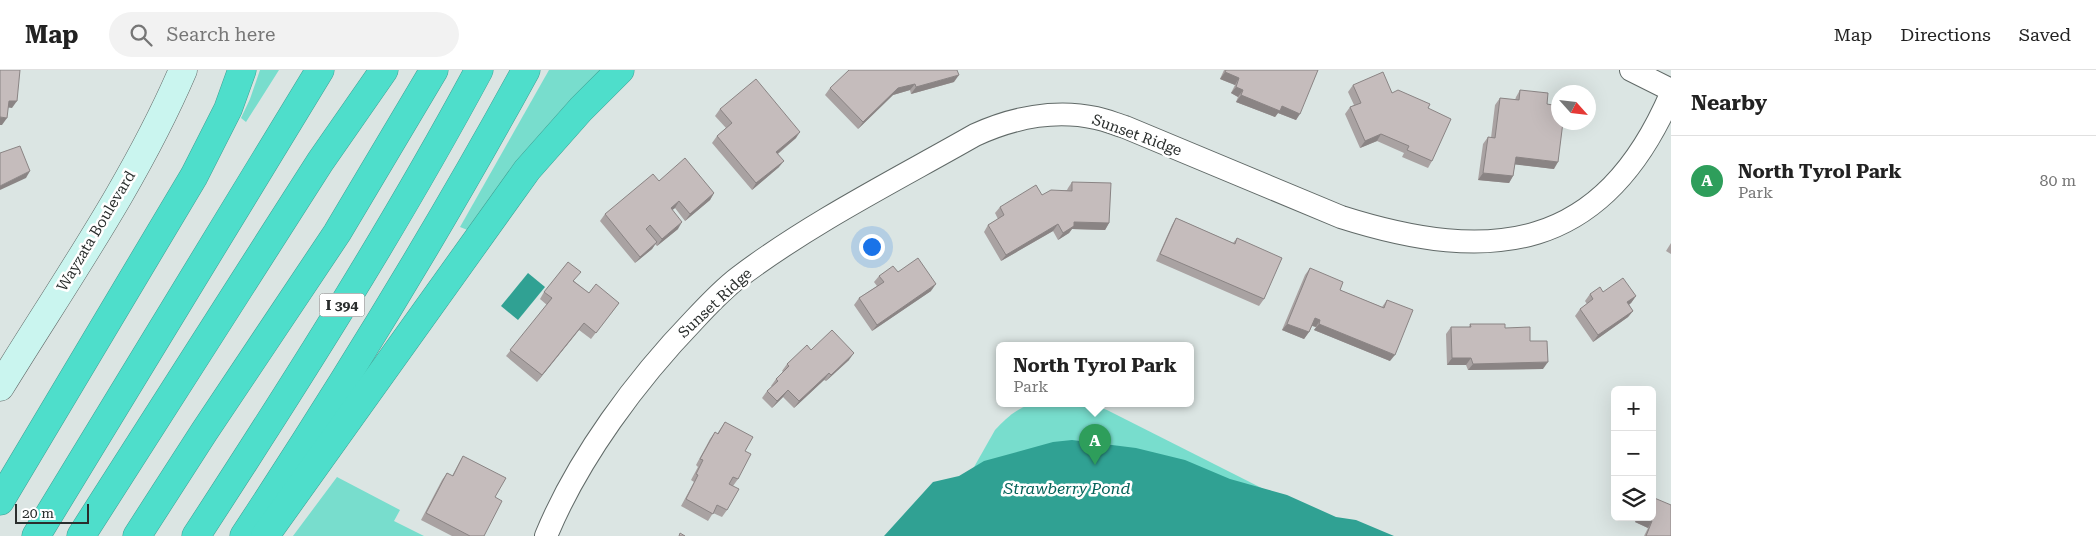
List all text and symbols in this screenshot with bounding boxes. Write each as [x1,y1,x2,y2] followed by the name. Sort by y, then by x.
[109,12,459,57] search box
[25,21,79,49] text: Map
[127,21,155,49] icon: search
[167,23,275,46] text: Search here
[1834,24,1872,45] text: Map
[1900,24,1991,45] text: Directions
[2019,24,2071,45] text: Saved
[1551,85,1596,130] north arrow
[1691,91,1767,115] text: Nearby
[1090,110,1184,160] street label: Sunset Ridge
[1738,160,1902,183] text: North Tyrol Park
[53,167,139,294] street label: Wayzata Boulevard
[1701,171,1713,190] text: A
[2039,171,2076,190] text: 80 m
[1738,183,1773,202] text: Park
[859,234,885,260] your location
[674,264,756,342] street label: Sunset Ridge
[320,294,364,316] road number: I 394
[996,342,1194,407] popup
[1013,354,1177,377] text: North Tyrol Park
[1013,377,1048,396] text: Park
[1611,386,1656,521] map controls
[1611,386,1656,431] button: +
[1079,424,1111,465] pin: A
[1611,431,1656,476] button: −
[1611,476,1656,521] button: layers
[1003,479,1130,498] water label: Strawberry Pond
[15,501,89,524] scale bar
[22,505,54,521] text: 20 m

